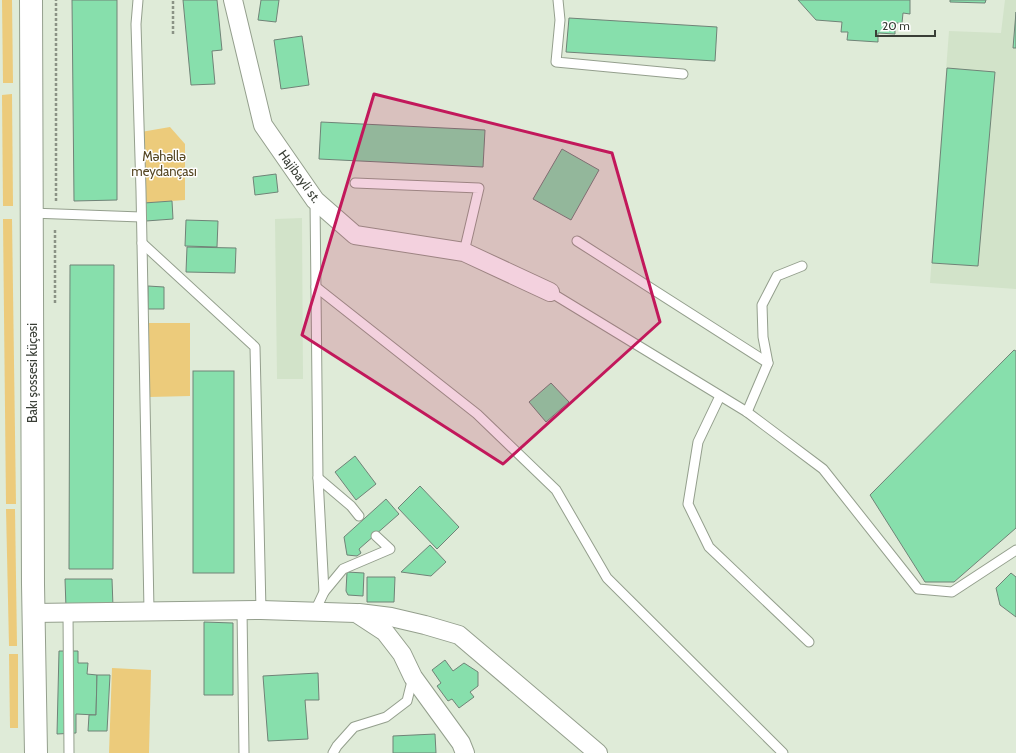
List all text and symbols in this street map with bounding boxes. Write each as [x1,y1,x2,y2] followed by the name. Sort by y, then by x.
[876,12,935,38] scale bar
[882,18,910,33] text: 20 m
[275,146,325,207] street label: Hajibayli st.
[131,148,197,179] park label: Məhəllə meydançası
[24,323,40,423] street label: Bakı şossesi küçəsi

